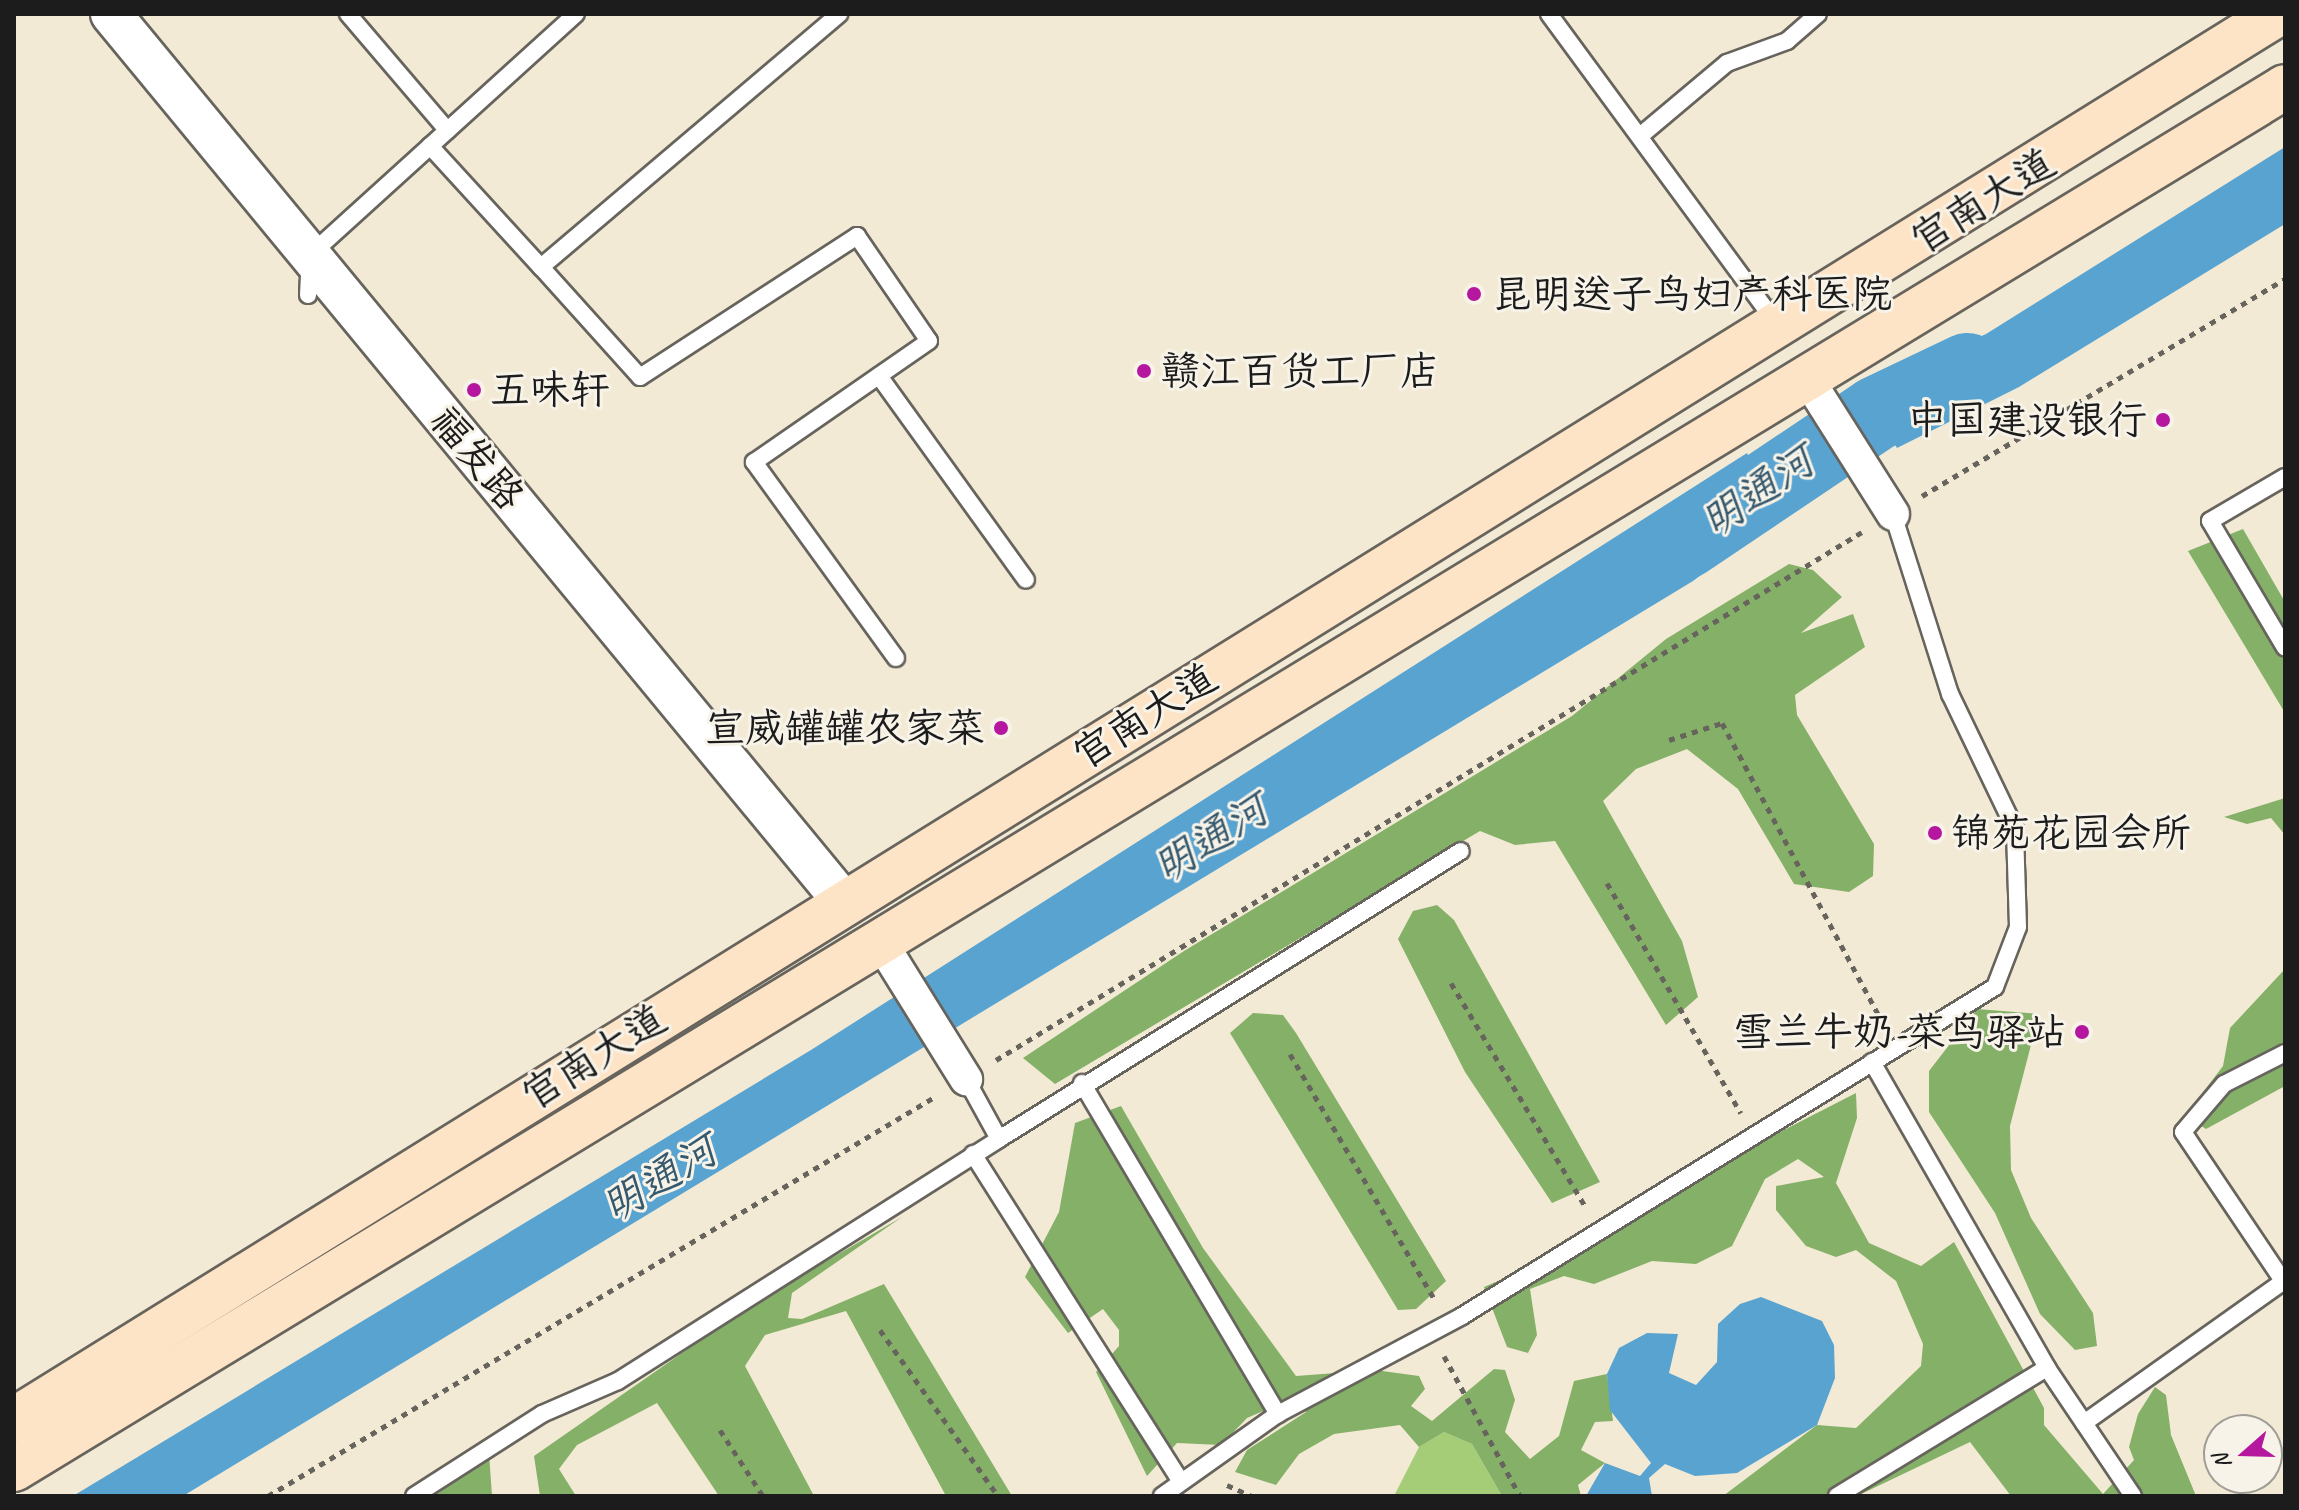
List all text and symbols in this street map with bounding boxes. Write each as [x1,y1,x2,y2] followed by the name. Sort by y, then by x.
[1902,138,2064,264] street label: 官南大道
[1492,270,1892,318] place label: 昆明送子鸟妇产科医院
[1463,283,1485,305] marker: 昆明送子鸟妇产科医院
[1160,347,1440,395] place label: 赣江百货工厂店
[1135,362,1153,380] marker: 赣江百货工厂店
[490,366,610,414] place label: 五味轩
[465,381,483,399] marker: 五味轩
[1907,396,2147,444] place label: 中国建设银行
[420,397,534,519] street label: 福发路
[2154,411,2172,429] marker: 中国建设银行
[1692,436,1824,548] water label: 明通河
[1064,653,1226,779] street label: 官南大道
[705,704,985,752] place label: 宣威罐罐农家菜
[992,719,1010,737] marker: 宣威罐罐农家菜
[1144,784,1278,894] water label: 明通河
[1951,809,2191,857] place label: 锦苑花园会所
[1926,824,1944,842] marker: 锦苑花园会所
[513,994,675,1120] street label: 官南大道
[1733,1008,2066,1056] place label: 雪兰牛奶-菜鸟驿站
[2073,1023,2091,1041] marker: 雪兰牛奶-菜鸟驿站
[593,1125,727,1233] water label: 明通河
[2203,1414,2283,1494] north arrow
[2207,1450,2238,1473] text: N

